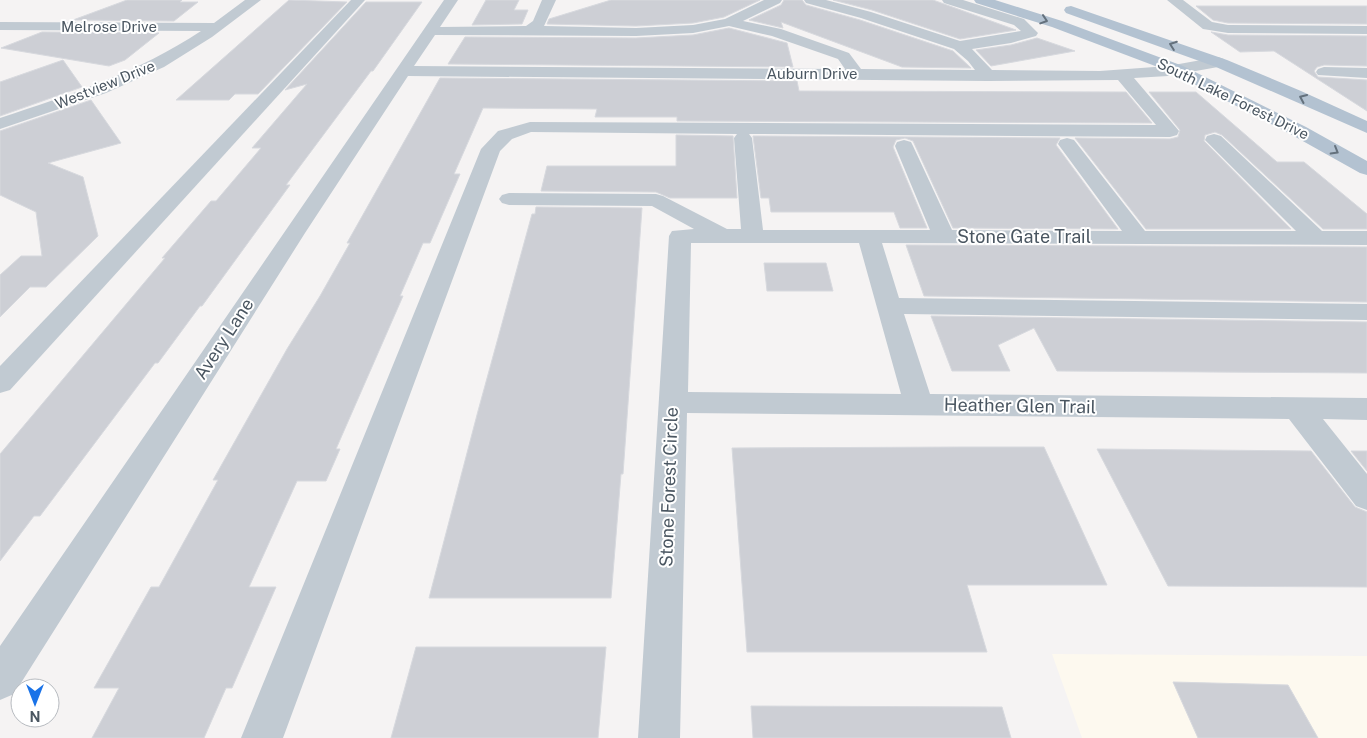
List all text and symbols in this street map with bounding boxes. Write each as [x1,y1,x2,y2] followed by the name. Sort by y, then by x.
[1040,14,1048,24] one-way arrow
[61,18,157,35] street label: Melrose Drive
[1169,41,1177,51] one-way arrow
[1155,54,1312,143] street label: South Lake Forest Drive
[52,57,157,112] street label: Westview Drive
[766,65,858,82] street label: Auburn Drive
[1299,94,1308,105] one-way arrow
[1330,145,1339,155] one-way arrow
[957,226,1091,247] street label: Stone Gate Trail
[190,294,258,383] street label: Avery Lane
[944,394,1096,417] street label: Heather Glen Trail
[655,407,682,567] street label: Stone Forest Circle
[10,678,60,728] north arrow
[30,708,40,724] text: N

